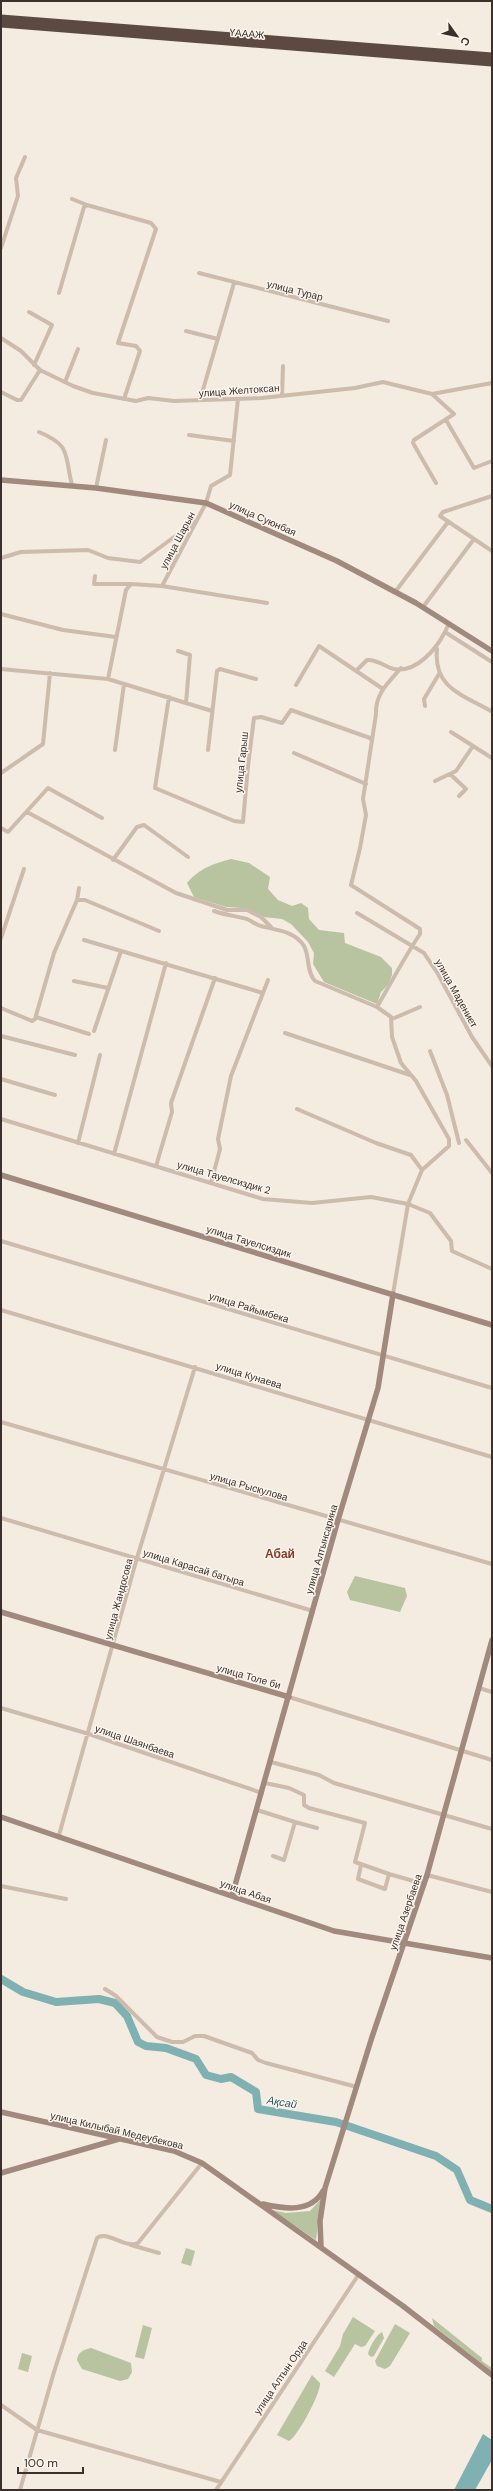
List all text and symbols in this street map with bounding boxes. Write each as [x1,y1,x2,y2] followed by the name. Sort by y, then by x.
[437,16,477,56] north arrow
[229,26,266,42] street label: ҮАААЖ
[457,34,473,49] text: С
[266,277,325,304] street label: улица Турар
[198,381,280,400] street label: улица Желтоксан
[227,498,298,539] street label: улица Суюнбая
[157,509,198,571] street label: улица Шарын
[232,731,251,793] street label: улица Гарыш
[432,957,481,1030] street label: улица Мадениет
[176,1158,272,1197] street label: улица Тауелсиздик 2
[205,1222,293,1261] street label: улица Тауелсиздик
[207,1289,291,1326] street label: улица Райымбека
[214,1359,284,1392] street label: улица Кунаева
[208,1469,290,1504] street label: улица Рыскулова
[302,1502,341,1596] street label: улица Алтынсарина
[142,1546,246,1589] street label: улица Карасай батыра
[265,1546,295,1562] district label: Абай
[101,1557,136,1641] street label: улица Жандосова
[215,1661,282,1692] street label: улица Толе би
[93,1722,177,1761] street label: улица Шаянбаева
[386,1872,425,1952] street label: улица Азербаева
[219,1877,273,1906] street label: улица Абая
[265,2093,298,2111] water label: Ақсай
[49,2109,185,2152] street label: улица Килыбай Медеубекова
[251,2337,310,2417] street label: улица Алтын Орда
[18,2449,83,2475] scale bar
[24,2455,58,2471] text: 100 m

